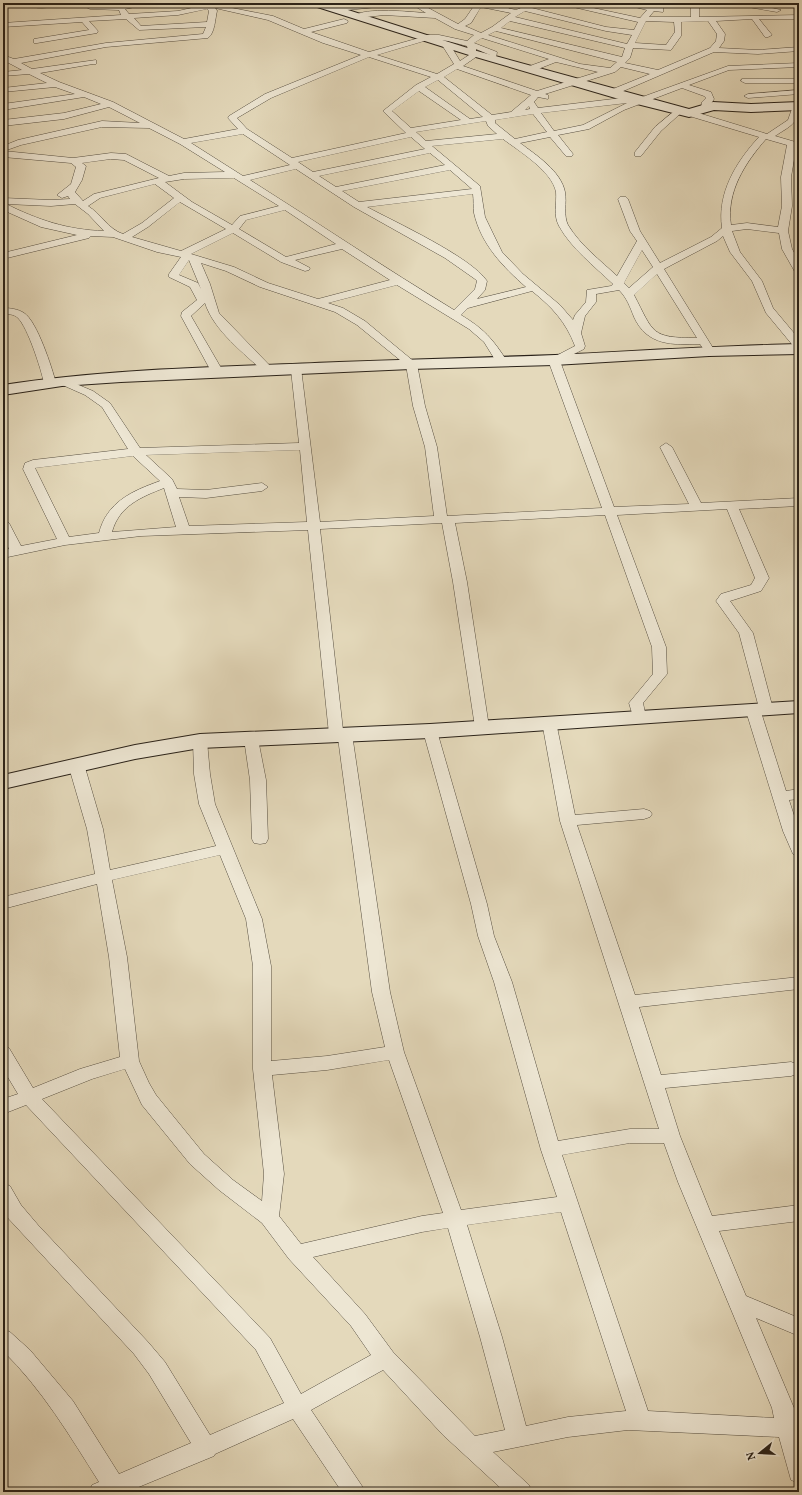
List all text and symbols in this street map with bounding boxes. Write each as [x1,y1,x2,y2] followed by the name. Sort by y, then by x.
[740,1433,780,1473] north arrow
[744,1450,760,1462] text: N

